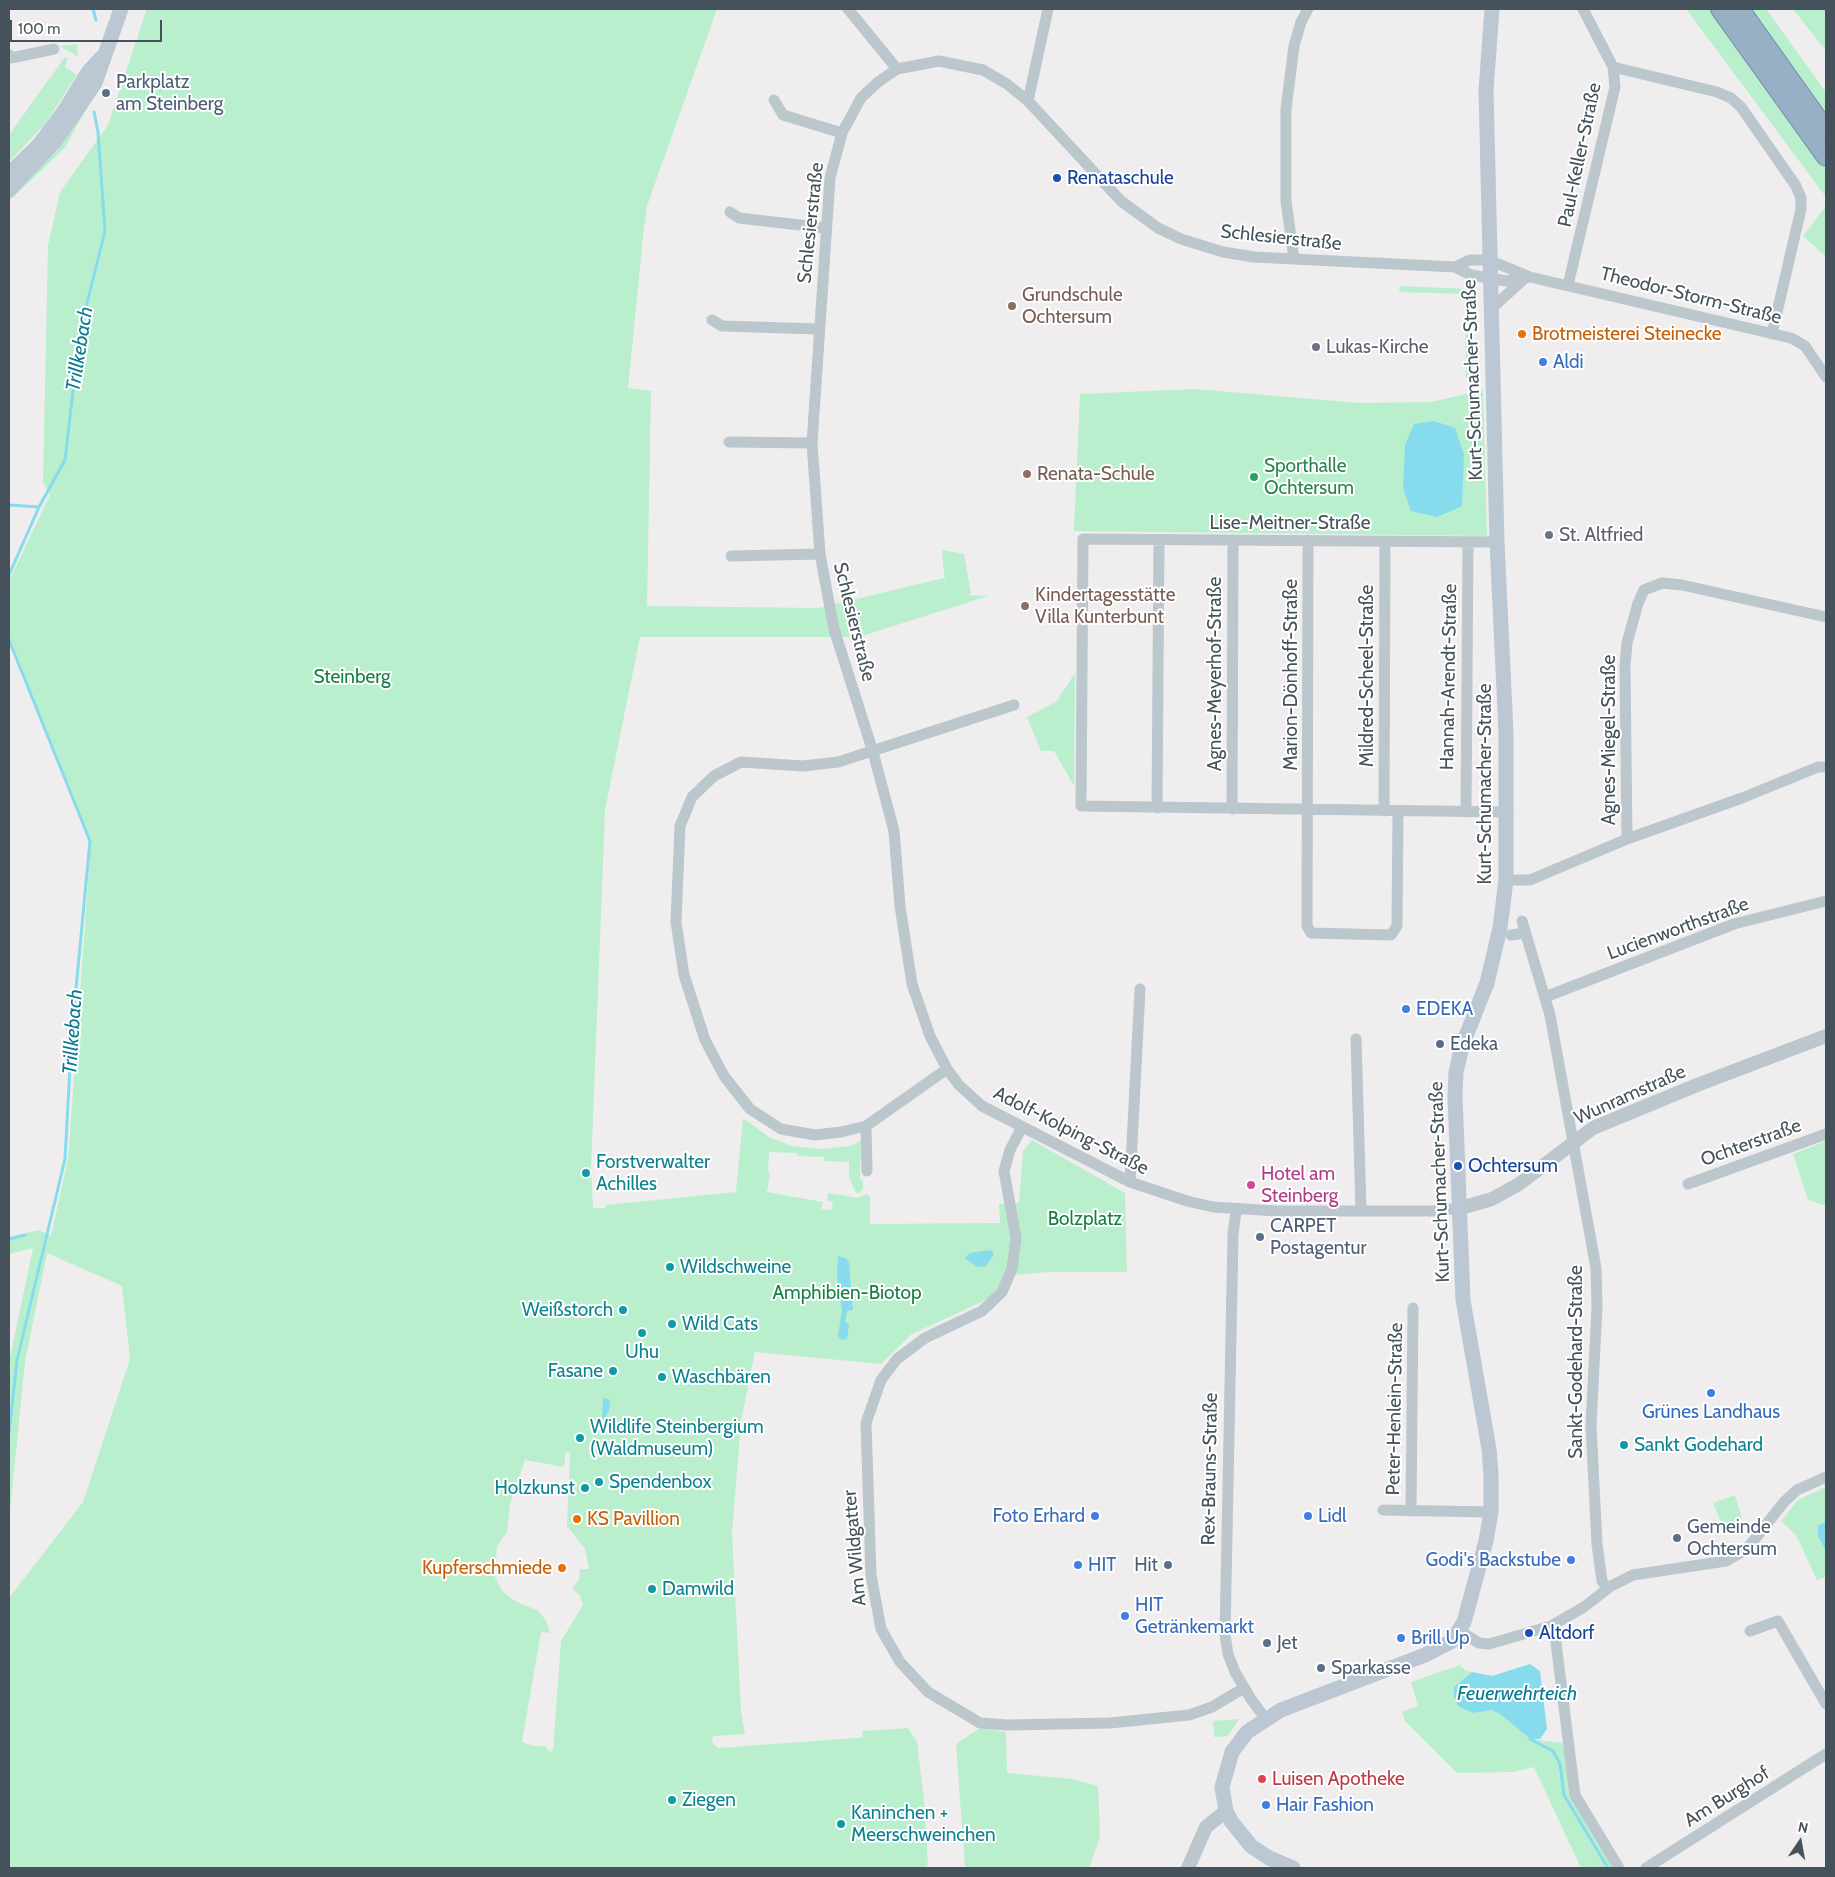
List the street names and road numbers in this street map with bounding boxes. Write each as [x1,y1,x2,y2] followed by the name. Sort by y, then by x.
[1554,81,1606,229] street label: Paul-Keller-Straße
[793,161,829,285] street label: Schlesierstraße
[1219,220,1343,256] street label: Schlesierstraße
[1598,262,1784,330] street label: Theodor-Storm-Straße
[1458,279,1488,481] street label: Kurt-Schumacher-Straße
[1209,512,1371,534] street label: Lise-Meitner-Straße
[828,560,880,684] street label: Schlesierstraße
[1204,577,1226,771] street label: Agnes-Meyerhof-Straße
[1280,579,1302,771] street label: Marion-Dönhoff-Straße
[1436,584,1462,770] street label: Hannah-Arendt-Straße
[1356,585,1378,767] street label: Mildred-Scheel-Straße
[1598,655,1620,825] street label: Agnes-Miegel-Straße
[1474,683,1496,885] street label: Kurt-Schumacher-Straße
[1604,893,1752,965] street label: Lucienworthstraße
[1571,1060,1689,1130] street label: Wunramstraße
[1425,1081,1455,1283] street label: Kurt-Schumacher-Straße
[990,1082,1152,1180] street label: Adolf-Kolping-Straße
[1698,1114,1804,1172] street label: Ochterstraße
[1565,1265,1587,1459] street label: Sankt-Godehard-Straße
[1382,1322,1408,1496] street label: Peter-Henlein-Straße
[1197,1392,1223,1546] street label: Rex-Brauns-Straße
[839,1489,871,1607] street label: Am Wildgatter
[1680,1762,1774,1832] street label: Am Burghof

